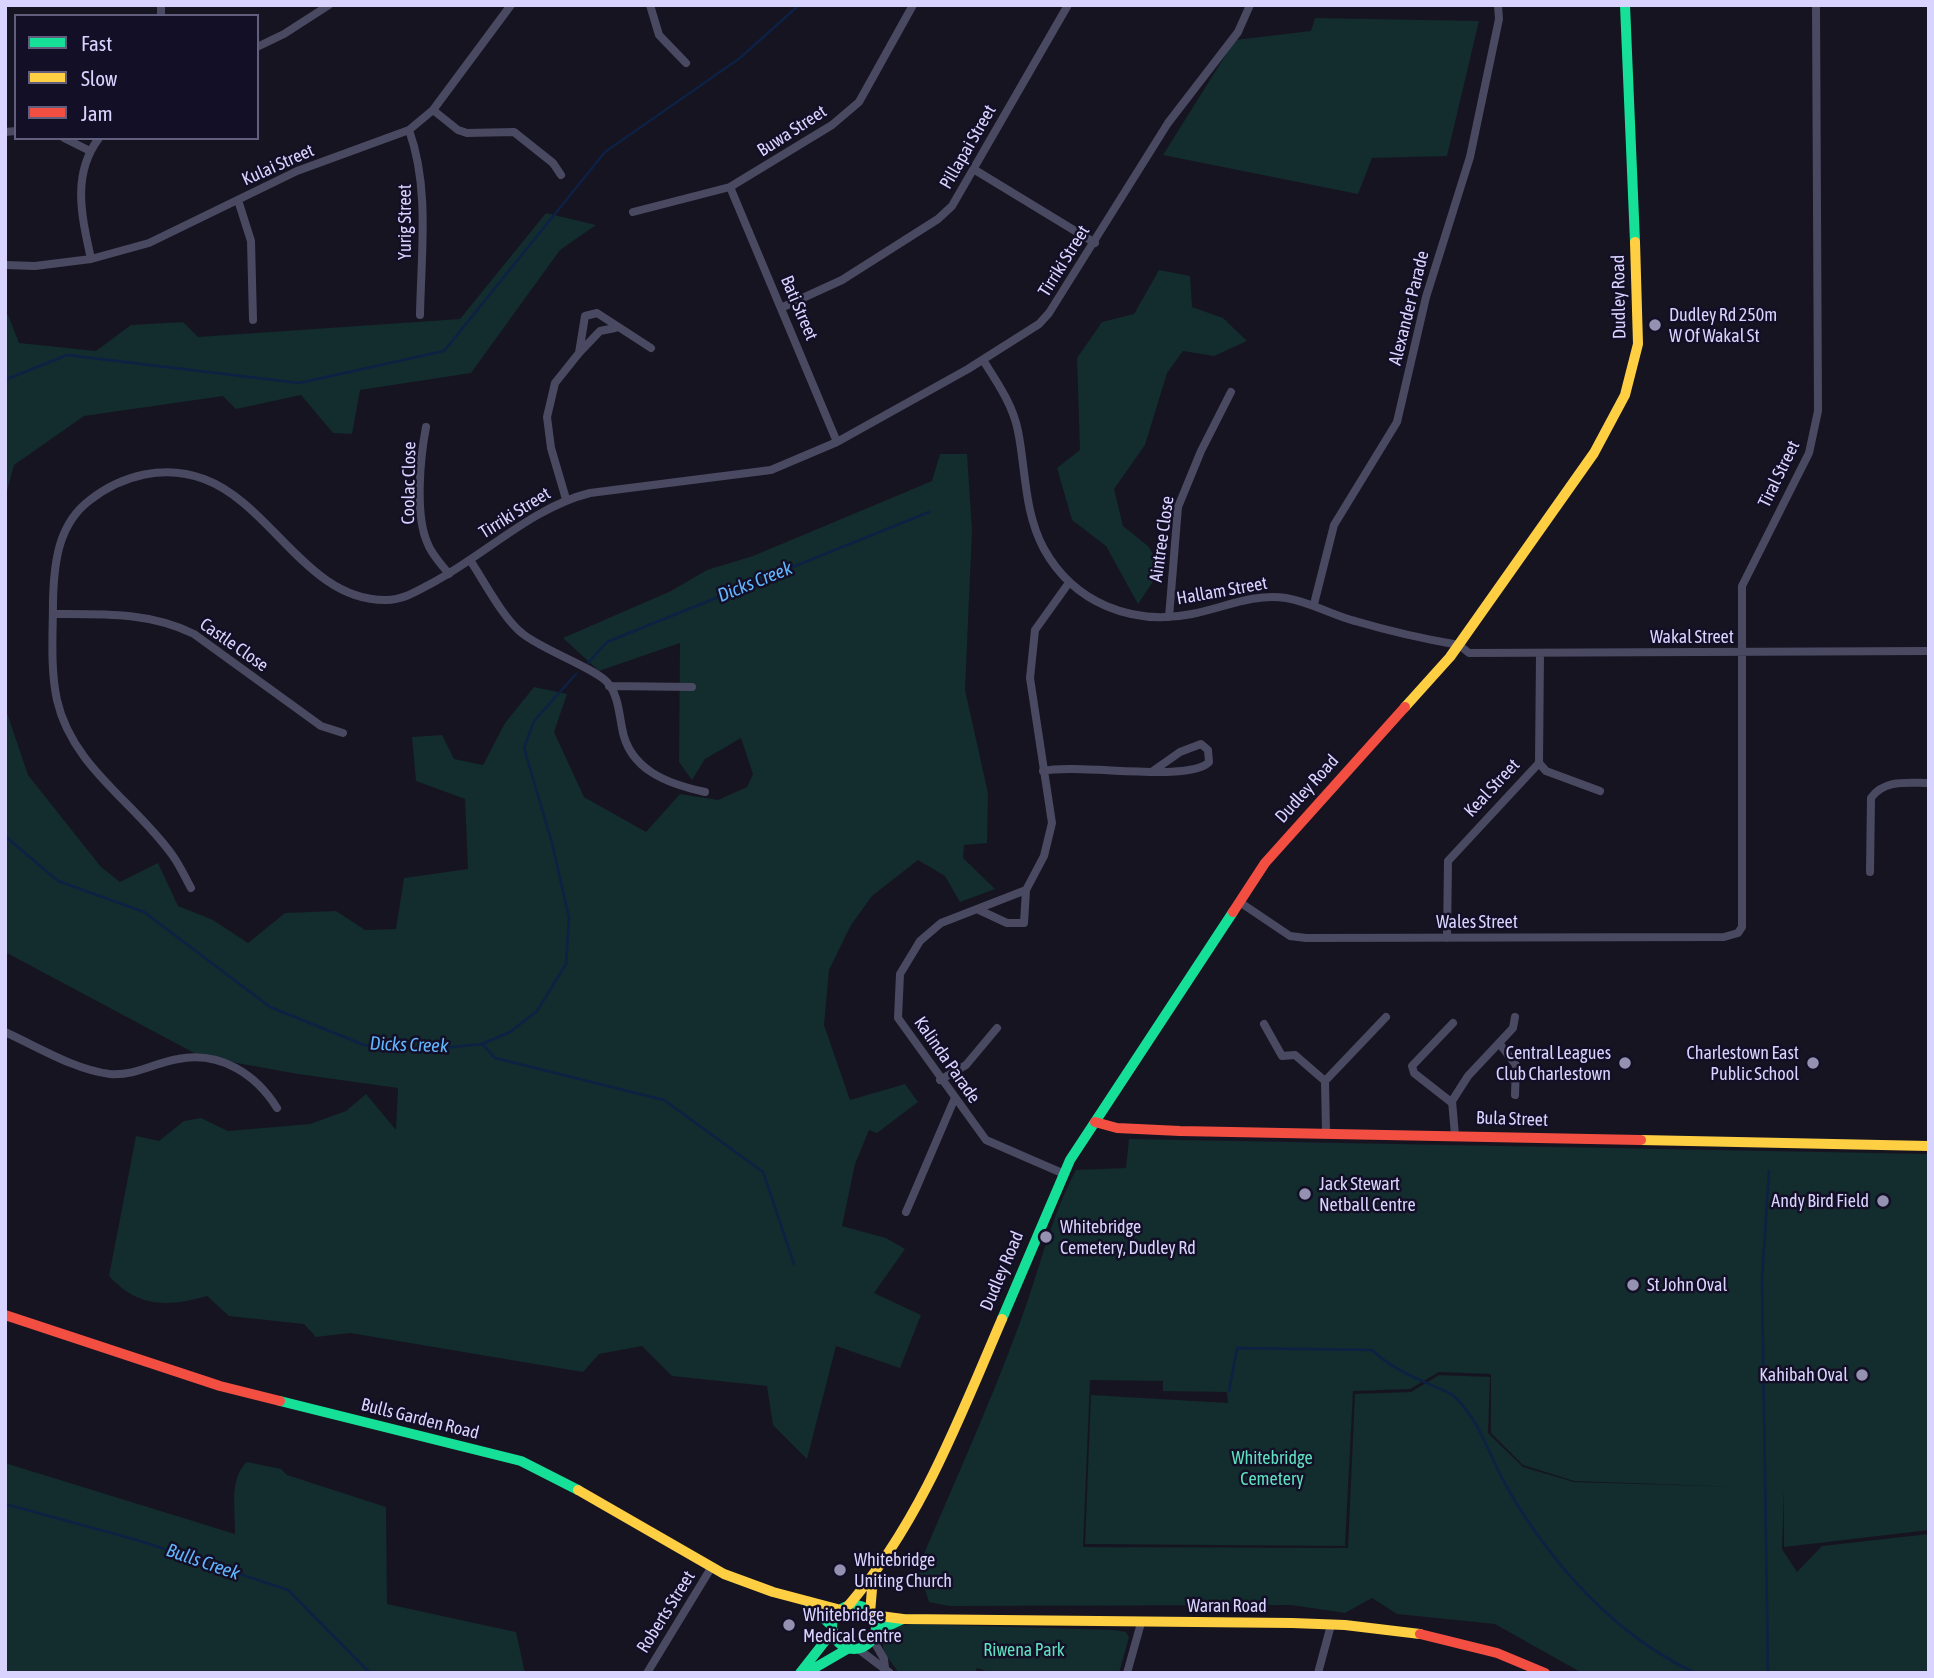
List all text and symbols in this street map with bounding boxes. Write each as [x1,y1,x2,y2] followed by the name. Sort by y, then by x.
[14,14,259,140] legend
[81,31,112,55] text: Fast
[81,66,117,90] text: Slow
[81,101,113,125] text: Jam
[753,101,831,161] street label: Buwa Street
[935,101,1001,193] street label: Pillapai Street
[239,140,317,190] street label: Kulai Street
[394,184,416,260] street label: Yurig Street
[1034,221,1094,301] street label: Tirriki Street
[1384,249,1434,367] street label: Alexander Parade
[1607,255,1631,339] street label: Dudley Road
[776,272,822,344] street label: Bati Street
[1669,304,1777,346] place label: Dudley Rd 250m W Of Wakal St
[1647,317,1663,333] marker: Dudley Rd 250m W Of Wakal St
[1754,437,1804,511] street label: Tiral Street
[397,441,421,525] street label: Coolac Close
[475,483,555,543] street label: Tirriki Street
[1145,495,1179,583] street label: Aintree Close
[714,557,796,607] water label: Dicks Creek
[1175,572,1269,610] street label: Hallam Street
[195,614,273,676] street label: Castle Close
[1650,626,1734,648] street label: Wakal Street
[1271,751,1343,827] street label: Dudley Road
[1460,754,1524,822] street label: Keal Street
[1436,911,1518,933] street label: Wales Street
[909,1013,985,1107] street label: Kalinda Parade
[369,1032,449,1058] water label: Dicks Creek
[1496,1042,1611,1084] place label: Central Leagues Club Charlestown
[1687,1042,1799,1084] place label: Charlestown East Public School
[1617,1055,1633,1071] marker: Central Leagues Club Charlestown
[1805,1055,1821,1071] marker: Charlestown East Public School
[1475,1107,1549,1131] street label: Bula Street
[1319,1173,1416,1216] place label: Jack Stewart Netball Centre
[1297,1186,1313,1202] marker: Jack Stewart Netball Centre
[1771,1190,1869,1212] place label: Andy Bird Field
[1875,1193,1891,1209] marker: Andy Bird Field
[1060,1216,1196,1258] place label: Whitebridge Cemetery, Dudley Rd
[976,1228,1028,1314] street label: Dudley Road
[1038,1229,1054,1245] marker: Whitebridge Cemetery, Dudley Rd
[1647,1274,1727,1296] place label: St John Oval
[1625,1277,1641,1293] marker: St John Oval
[1759,1364,1848,1386] place label: Kahibah Oval
[1854,1367,1870,1383] marker: Kahibah Oval
[359,1394,481,1444] street label: Bulls Garden Road
[1231,1447,1313,1490] park label: Whitebridge Cemetery
[163,1539,243,1585] water label: Bulls Creek
[854,1549,952,1592] place label: Whitebridge Uniting Church
[832,1562,848,1578] marker: Whitebridge Uniting Church
[632,1567,700,1657] street label: Roberts Street
[1187,1595,1267,1617] street label: Waran Road
[803,1604,902,1646] place label: Whitebridge Medical Centre
[781,1617,797,1633] marker: Whitebridge Medical Centre
[983,1639,1065,1661] park label: Riwena Park

